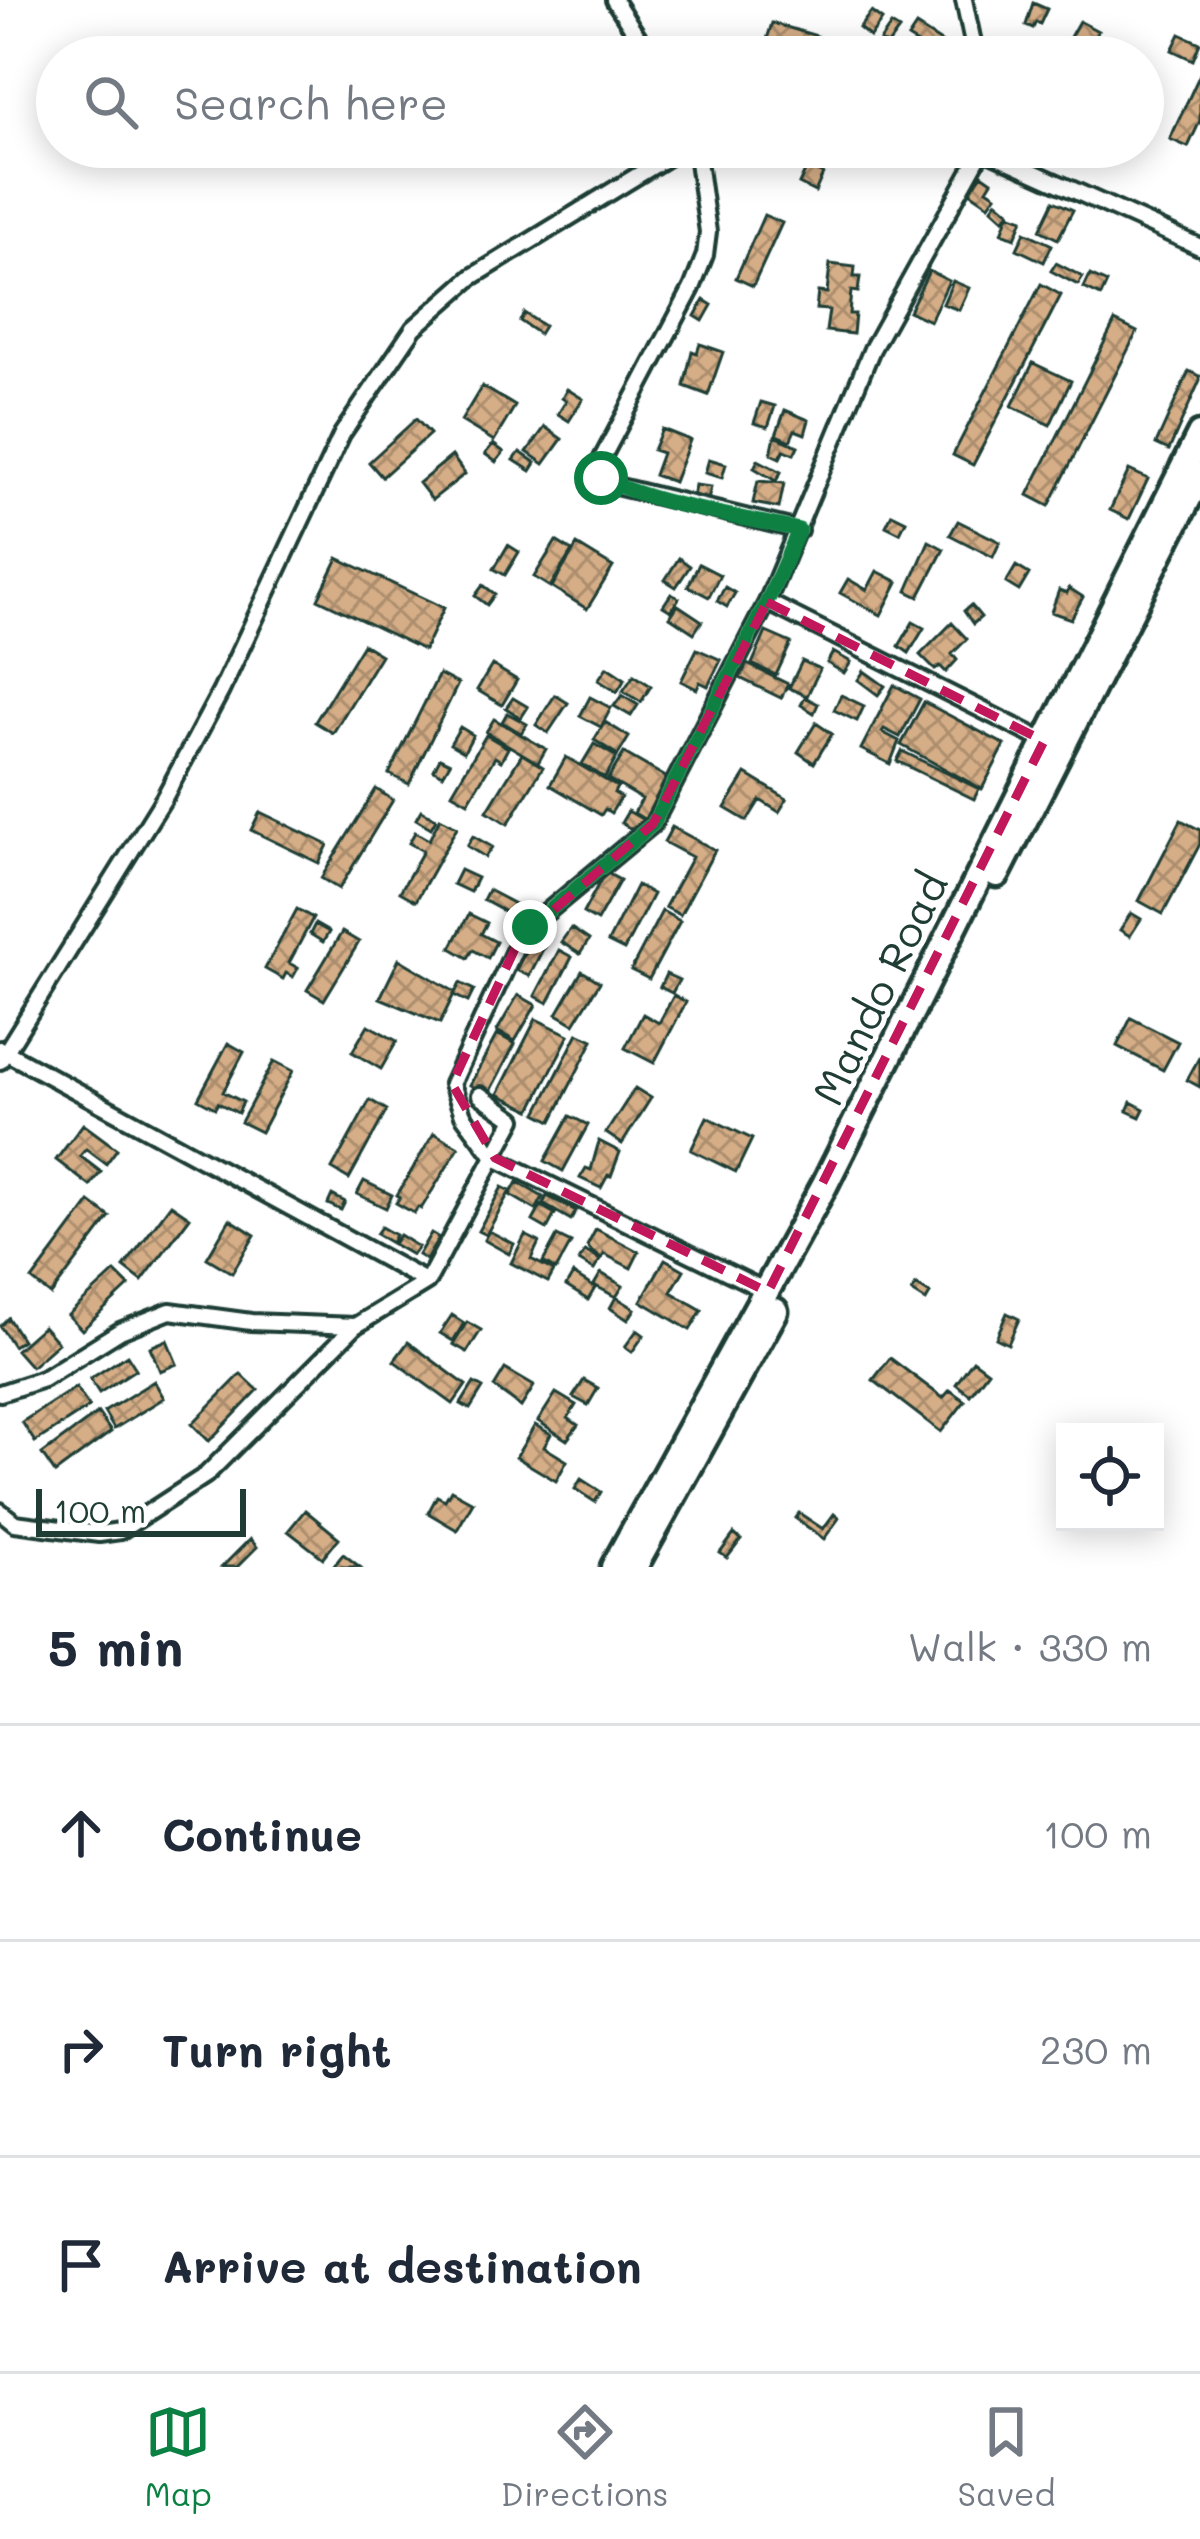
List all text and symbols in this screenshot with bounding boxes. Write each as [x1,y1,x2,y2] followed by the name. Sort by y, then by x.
[36,36,1164,168] search box
[78,69,144,135] icon: search
[174,73,448,131] text: Search here
[574,451,628,505] route start
[799,862,959,1114] street label: Mando Road
[503,900,557,954] route end
[1056,1423,1164,1531] map controls
[1056,1423,1164,1531] button: locate
[36,1483,246,1536] scale bar
[54,1488,146,1531] text: 100 m
[48,1612,183,1679] text: 5 min
[908,1620,1152,1671] text: Walk · 330 m
[48,1800,114,1866] icon: ahead
[162,1804,362,1862] text: Continue
[1043,1807,1152,1858] text: 100 m
[48,2016,114,2082] icon: right
[162,2020,391,2078] text: Turn right
[1040,2023,1152,2074] text: 230 m
[48,2232,114,2298] icon: arrive
[162,2236,642,2294] text: Arrive at destination
[145,2399,212,2514] tab: Map
[501,2399,668,2514] tab: Directions
[958,2399,1055,2514] tab: Saved

